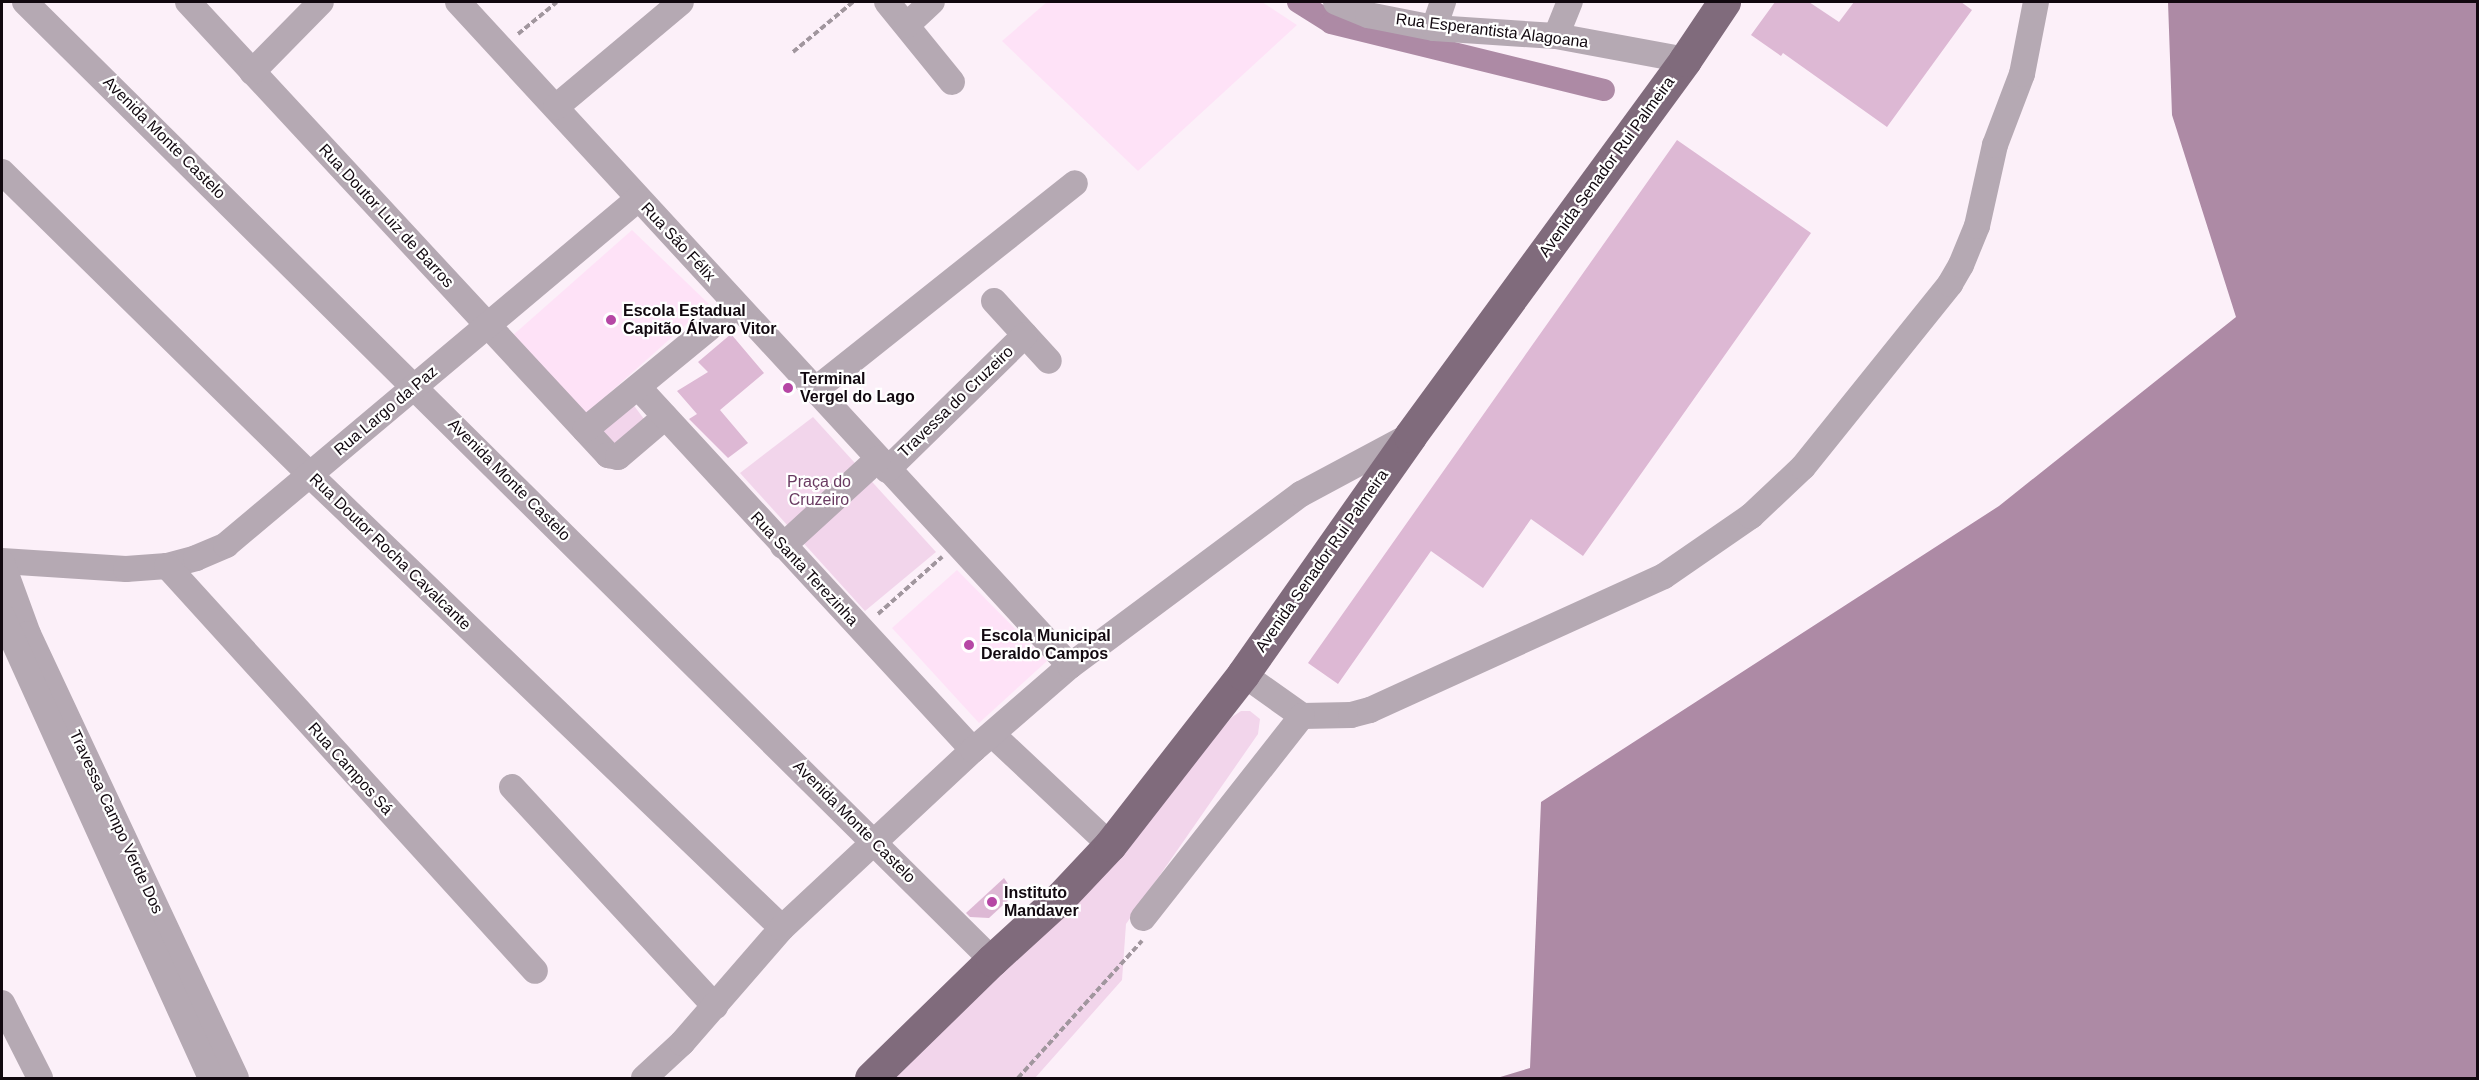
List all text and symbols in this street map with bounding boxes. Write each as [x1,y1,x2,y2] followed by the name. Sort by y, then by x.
[1394,10,1590,52] street label: Rua Esperantista Alagoana
[99,73,229,203] street label: Avenida Monte Castelo
[1535,73,1679,261] street label: Avenida Senador Rui Palmeira
[314,140,458,292] street label: Rua Doutor Luiz de Barros
[637,199,719,285] street label: Rua São Félix
[623,301,777,339] place label: Escola Estadual Capitão Álvaro Vitor
[604,313,618,327] marker: Escola Estadual Capitão Álvaro Vitor
[895,342,1017,462] street label: Travessa do Cruzeiro
[330,362,442,460] street label: Rua Largo da Paz
[800,369,915,407] place label: Terminal Vergel do Lago
[781,381,795,395] marker: Terminal Vergel do Lago
[444,415,574,545] street label: Avenida Monte Castelo
[1251,466,1393,656] street label: Avenida Senador Rui Palmeira
[305,470,475,634] street label: Rua Doutor Rocha Cavalcante
[787,472,851,510] park label: Praça do Cruzeiro
[746,508,862,630] street label: Rua Santa Terezinha
[981,626,1111,664] place label: Escola Municipal Deraldo Campos
[962,638,976,652] marker: Escola Municipal Deraldo Campos
[304,719,396,819] street label: Rua Campos Sá
[65,727,167,917] street label: Travessa Campo Verde Dos
[789,757,919,887] street label: Avenida Monte Castelo
[1004,883,1079,921] place label: Instituto Mandaver
[985,895,999,909] marker: Instituto Mandaver

